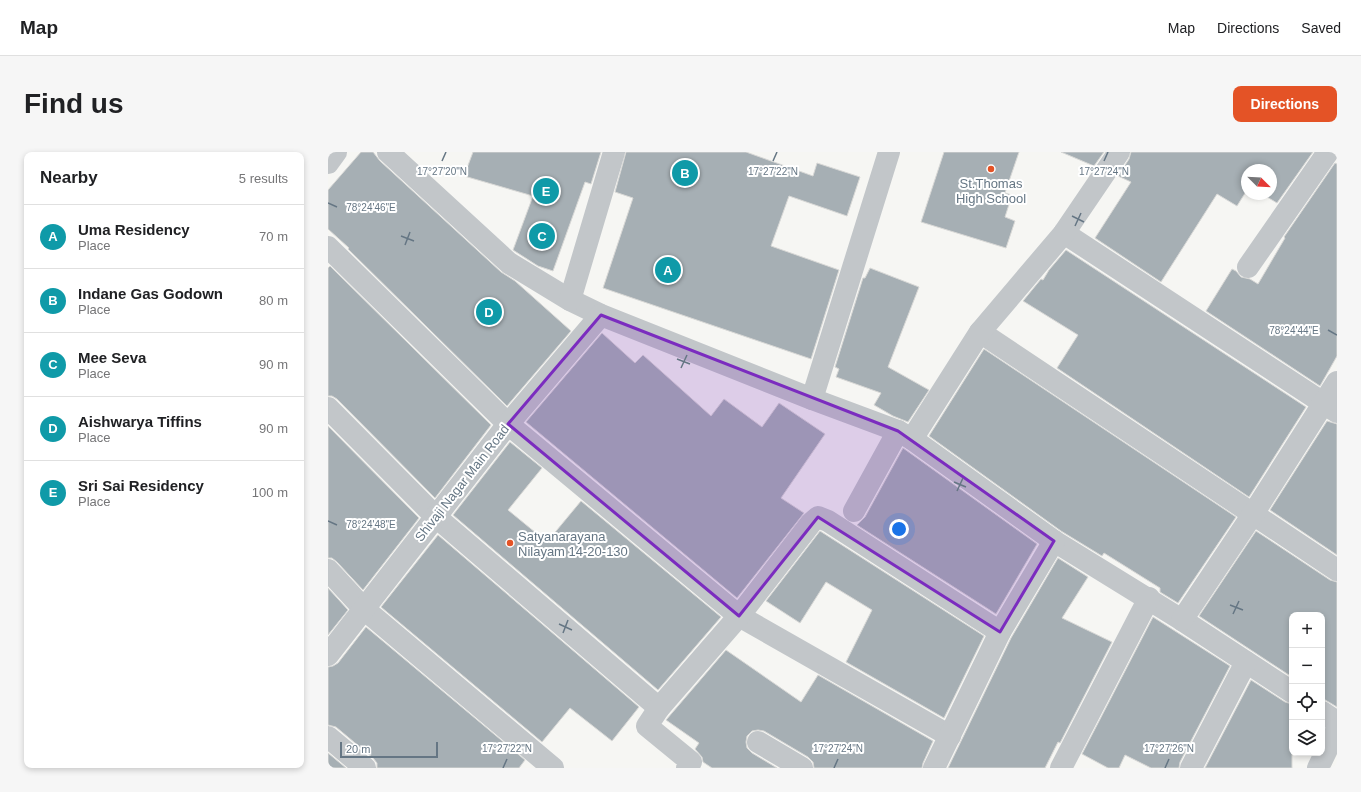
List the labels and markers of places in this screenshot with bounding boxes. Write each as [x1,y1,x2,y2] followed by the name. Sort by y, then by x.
[672,158,698,188] pin: B
[986,164,996,174] marker: St.Thomas High School
[533,176,559,206] pin: E
[956,176,1026,206] place label: St.Thomas High School
[529,221,555,251] pin: C
[655,255,681,285] pin: A
[476,297,502,327] pin: D
[518,529,628,559] place label: Satyanarayana Nilayam 14-20-130
[505,538,515,548] marker: Satyanarayana Nilayam 14-20-130

